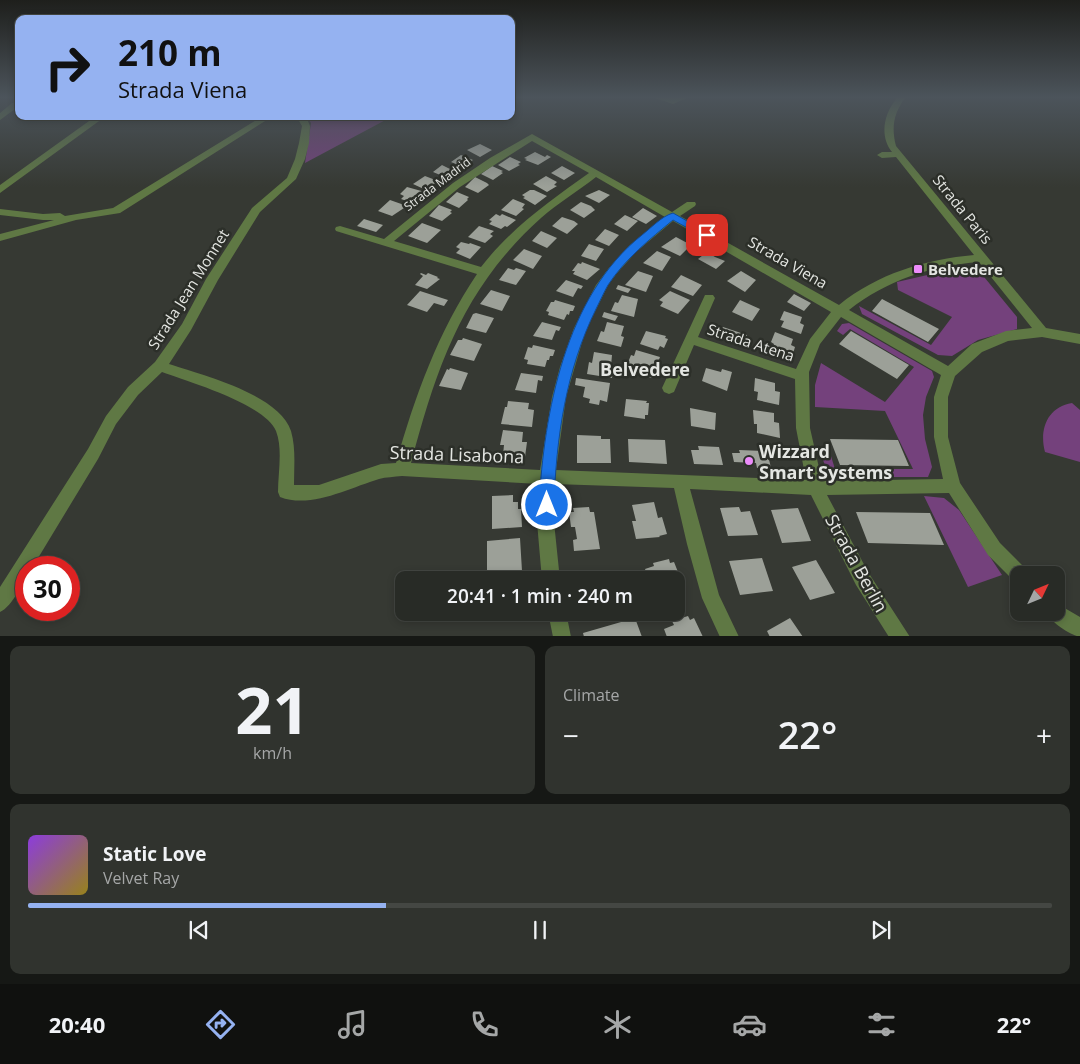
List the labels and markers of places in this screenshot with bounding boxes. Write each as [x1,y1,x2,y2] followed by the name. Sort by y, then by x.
[686,214,728,256] pin
[928,259,1003,279] place label: Belvedere
[912,263,924,275] marker: Belvedere
[759,439,892,484] place label: Wizzard Smart Systems
[743,455,755,467] marker: Wizzard Smart Systems

